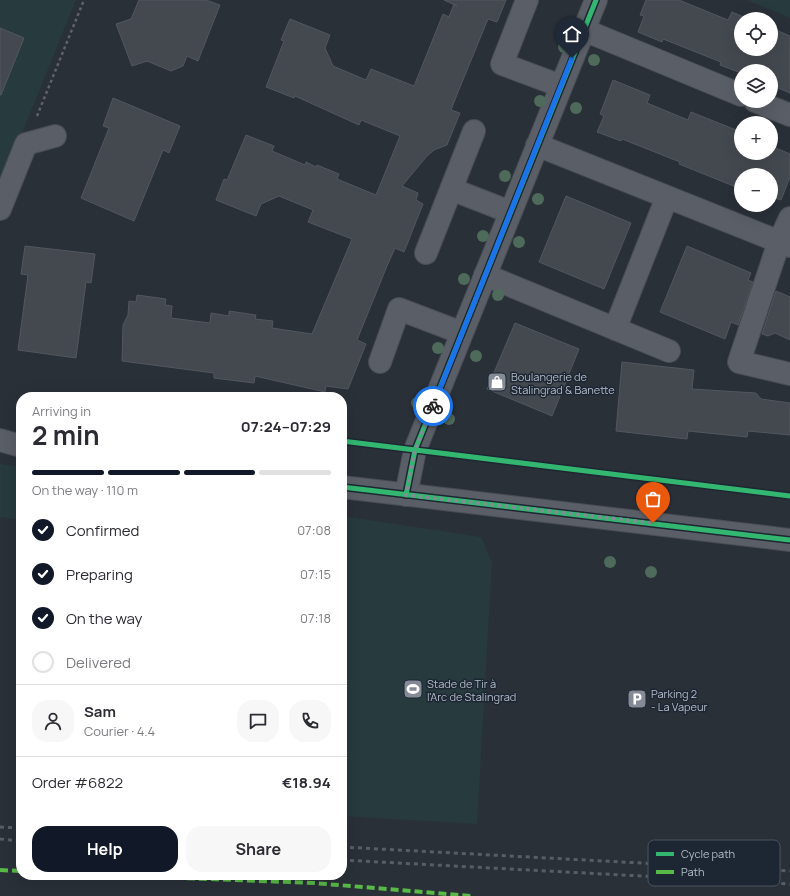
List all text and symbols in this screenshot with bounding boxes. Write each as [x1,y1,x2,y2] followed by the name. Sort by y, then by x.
[734,12,778,212] map controls
[734,12,778,56] button: locate
[555,17,589,58] pin
[561,23,583,45] icon: home
[734,64,778,108] button: layers
[734,116,778,160] button: +
[734,168,778,212] button: −
[511,369,615,397] place label: Boulangerie de Stalingrad & Banette
[486,371,508,393] shop icon: Boulangerie de Stalingrad & Banette
[413,386,453,426] courier
[422,395,444,417] icon: bike
[32,402,91,420] text: Arriving in
[241,416,331,437] text: 07:24–07:29
[32,417,100,453] text: 2 min
[32,481,138,499] text: On the way · 110 m
[636,482,670,523] pin
[642,488,664,510] icon: bag
[32,519,54,541] icon: check
[66,520,139,541] text: Confirmed
[297,521,331,539] text: 07:08
[32,563,54,585] icon: check
[66,564,133,585] text: Preparing
[300,565,331,583] text: 07:15
[32,607,54,629] icon: check
[66,608,142,629] text: On the way
[300,609,331,627] text: 07:18
[66,652,131,673] text: Delivered
[427,676,516,704] place label: Stade de Tir à l'Arc de Stalingrad
[402,678,424,700] sports icon: Stade de Tir à l'Arc de Stalingrad
[651,686,707,714] place label: Parking 2 - La Vapeur
[626,688,648,710] parking icon: Parking 2 - La Vapeur
[32,700,74,742] button: person
[237,700,279,742] button: chat
[289,700,331,742] button: phone
[84,701,116,722] text: Sam
[84,722,155,740] text: Courier · 4.4
[32,772,123,793] text: Order #6822
[282,772,331,793] text: €18.94
[32,826,178,872] button: Help
[186,826,331,872] button: Share
[648,840,780,886] legend
[681,846,735,861] text: Cycle path
[681,864,704,879] text: Path

